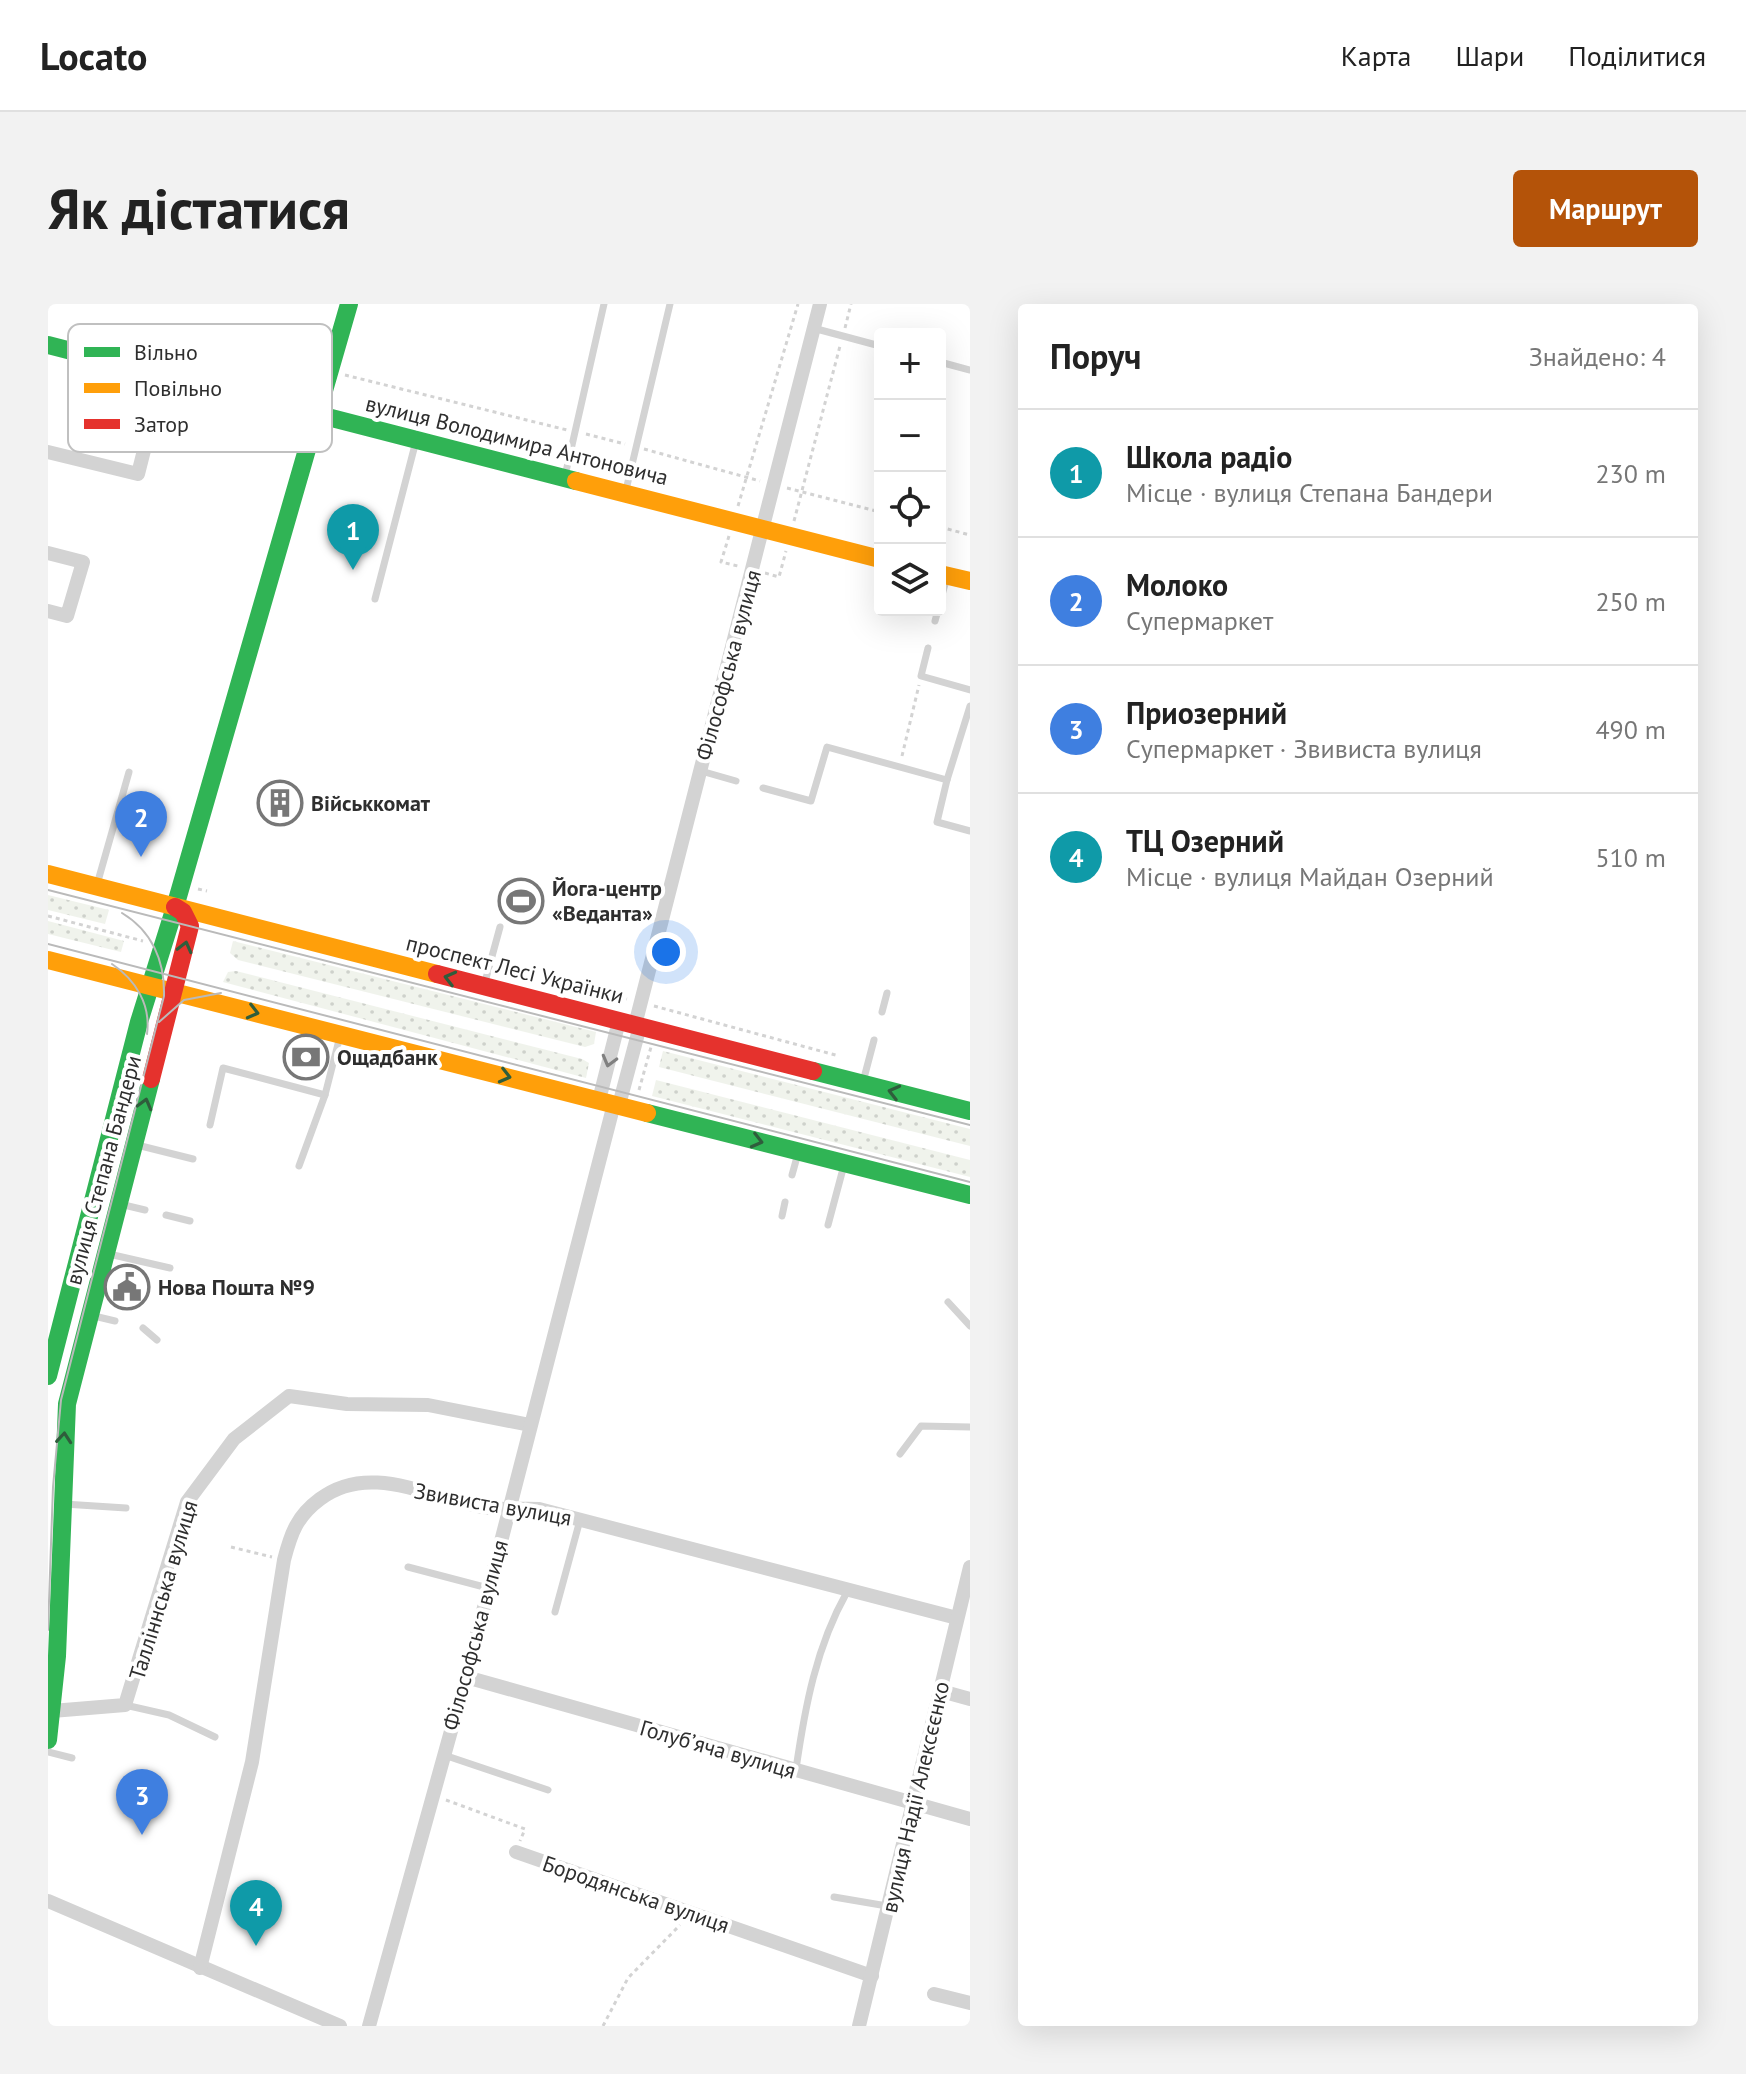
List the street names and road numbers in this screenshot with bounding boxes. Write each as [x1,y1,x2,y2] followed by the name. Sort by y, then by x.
[363,389,671,491] street label: вулиця Володимира Антоновича
[689,567,767,763] street label: Філософська вулиця
[403,928,627,1010] street label: проспект Лесі Українки
[59,1052,147,1288] street label: вулиця Степана Бандери
[412,1476,574,1532] street label: Звивиста вулиця
[122,1497,204,1683] street label: Талліннська вулиця
[436,1537,514,1733] street label: Філософська вулиця
[875,1679,955,1915] street label: вулиця Надії Алексєєнко
[637,1713,799,1785] street label: Голубʼяча вулиця
[539,1849,733,1939] street label: Бородянська вулиця

